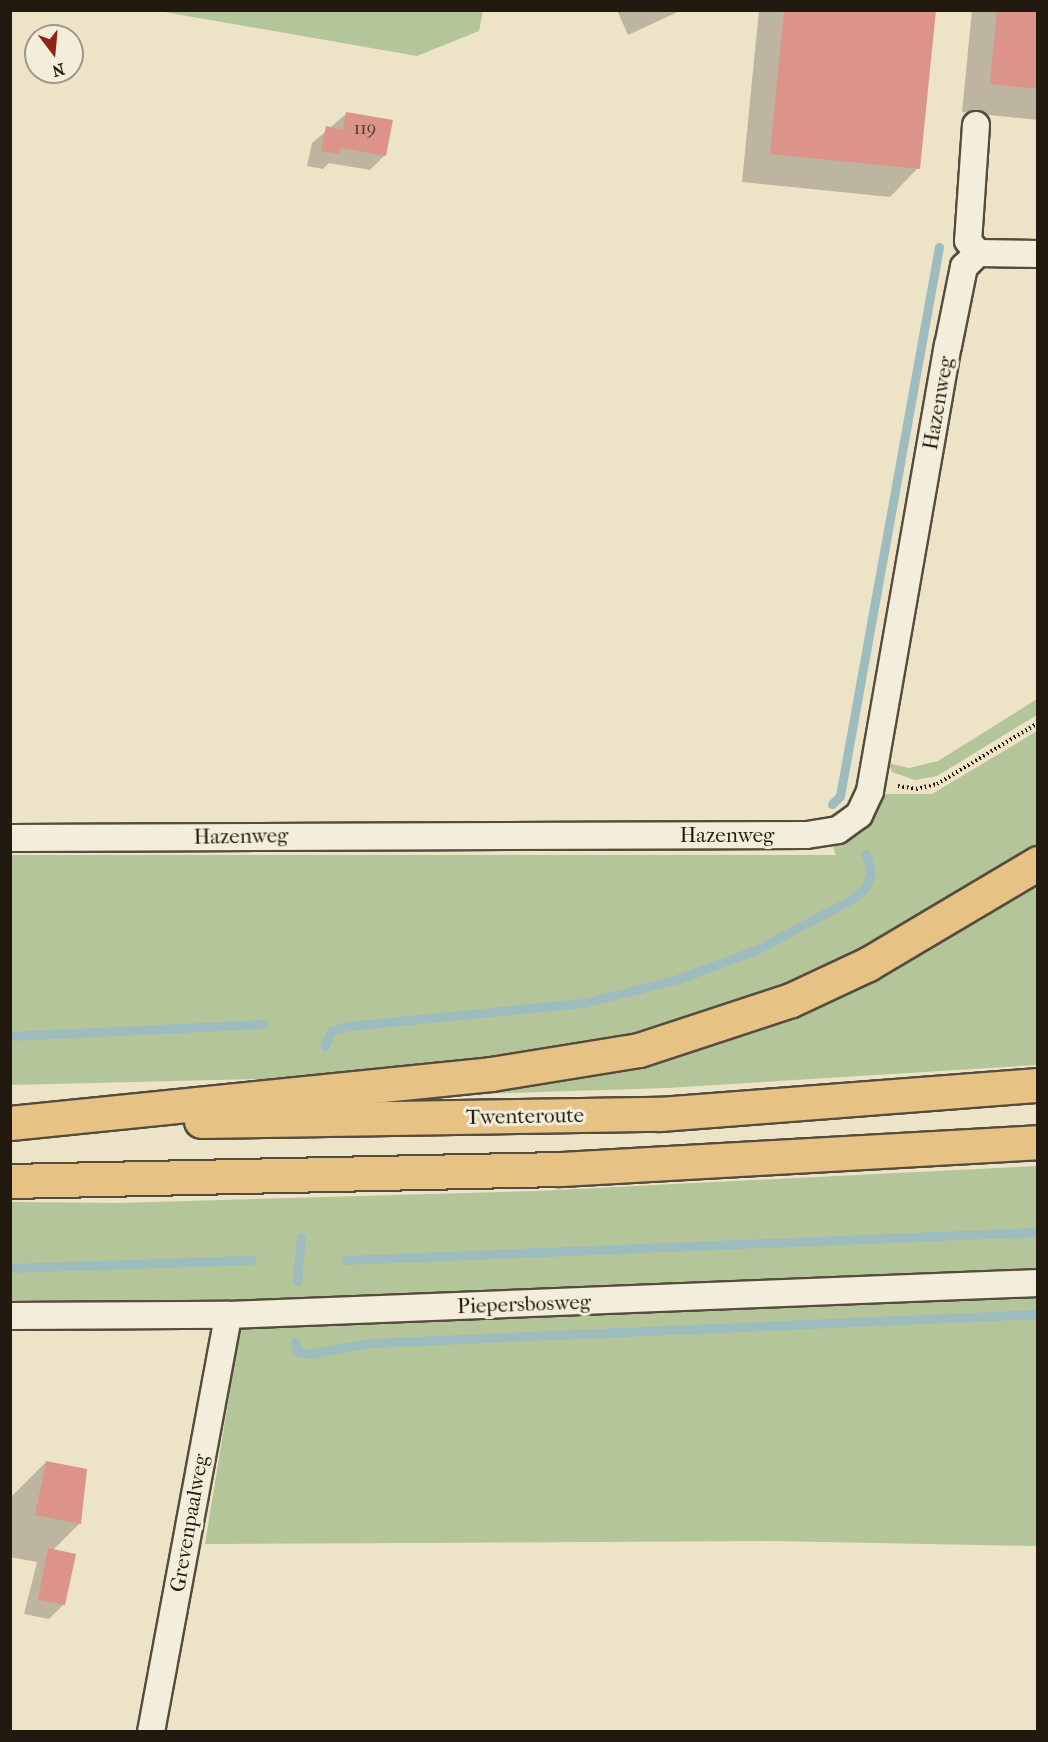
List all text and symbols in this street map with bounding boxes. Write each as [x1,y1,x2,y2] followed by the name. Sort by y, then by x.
[24,24,84,84] north arrow
[50,59,67,81] text: N
[354,118,376,140] house number: 119
[917,354,959,452] street label: Hazenweg
[680,822,774,848] street label: Hazenweg
[193,823,289,849] street label: Hazenweg
[466,1102,584,1130] street label: Twenteroute
[457,1289,591,1319] street label: Piepersbosweg
[164,1452,214,1594] street label: Grevenpaalweg

